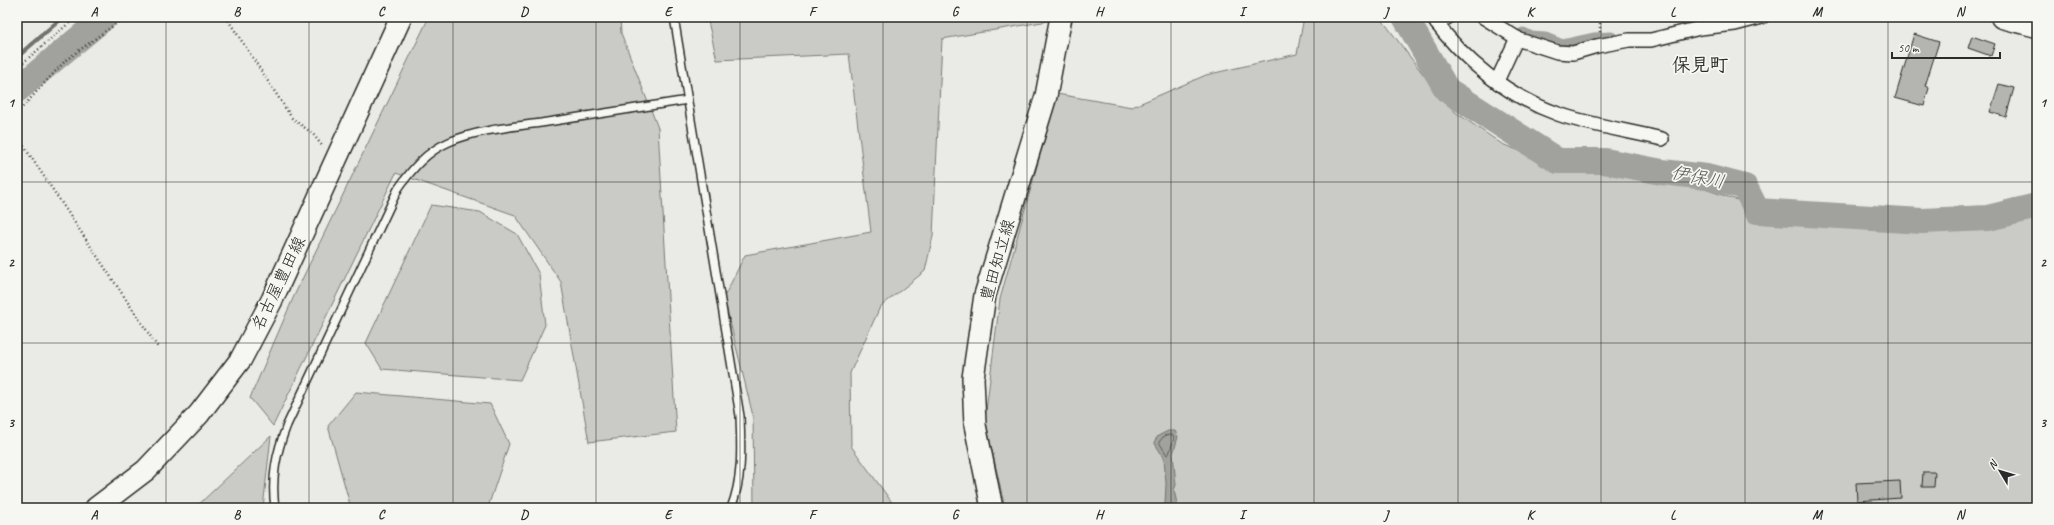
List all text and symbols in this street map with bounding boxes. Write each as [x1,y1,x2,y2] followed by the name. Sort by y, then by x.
[91,4,99,20] text: A
[234,4,242,20] text: B
[378,4,386,20] text: C
[520,4,529,20] text: D
[665,4,674,20] text: E
[809,4,818,20] text: F
[952,4,960,20] text: G
[1095,4,1105,20] text: H
[1239,4,1248,20] text: I
[1383,4,1390,20] text: J
[1527,4,1537,20] text: K
[1670,4,1677,20] text: L
[1812,4,1823,20] text: M
[1956,4,1967,20] text: N
[1892,34,2000,60] scale bar
[1898,40,1920,56] text: 50 m
[1671,53,1729,77] district label: 保見町
[8,95,16,111] text: 1
[2040,95,2048,111] text: 1
[1669,161,1727,193] water label: 伊保川
[976,216,1019,304] street label: 豊田知立線
[247,233,310,334] street label: 名古屋豊田線
[8,255,15,271] text: 2
[2040,255,2047,271] text: 2
[8,415,15,431] text: 3
[2040,415,2047,431] text: 3
[1980,451,2020,491] north arrow
[1985,456,2001,472] text: N
[91,507,99,523] text: A
[234,507,242,523] text: B
[378,507,386,523] text: C
[520,507,529,523] text: D
[665,507,674,523] text: E
[809,507,818,523] text: F
[952,507,960,523] text: G
[1095,507,1105,523] text: H
[1239,507,1248,523] text: I
[1383,507,1390,523] text: J
[1527,507,1537,523] text: K
[1670,507,1677,523] text: L
[1812,507,1823,523] text: M
[1956,507,1967,523] text: N

